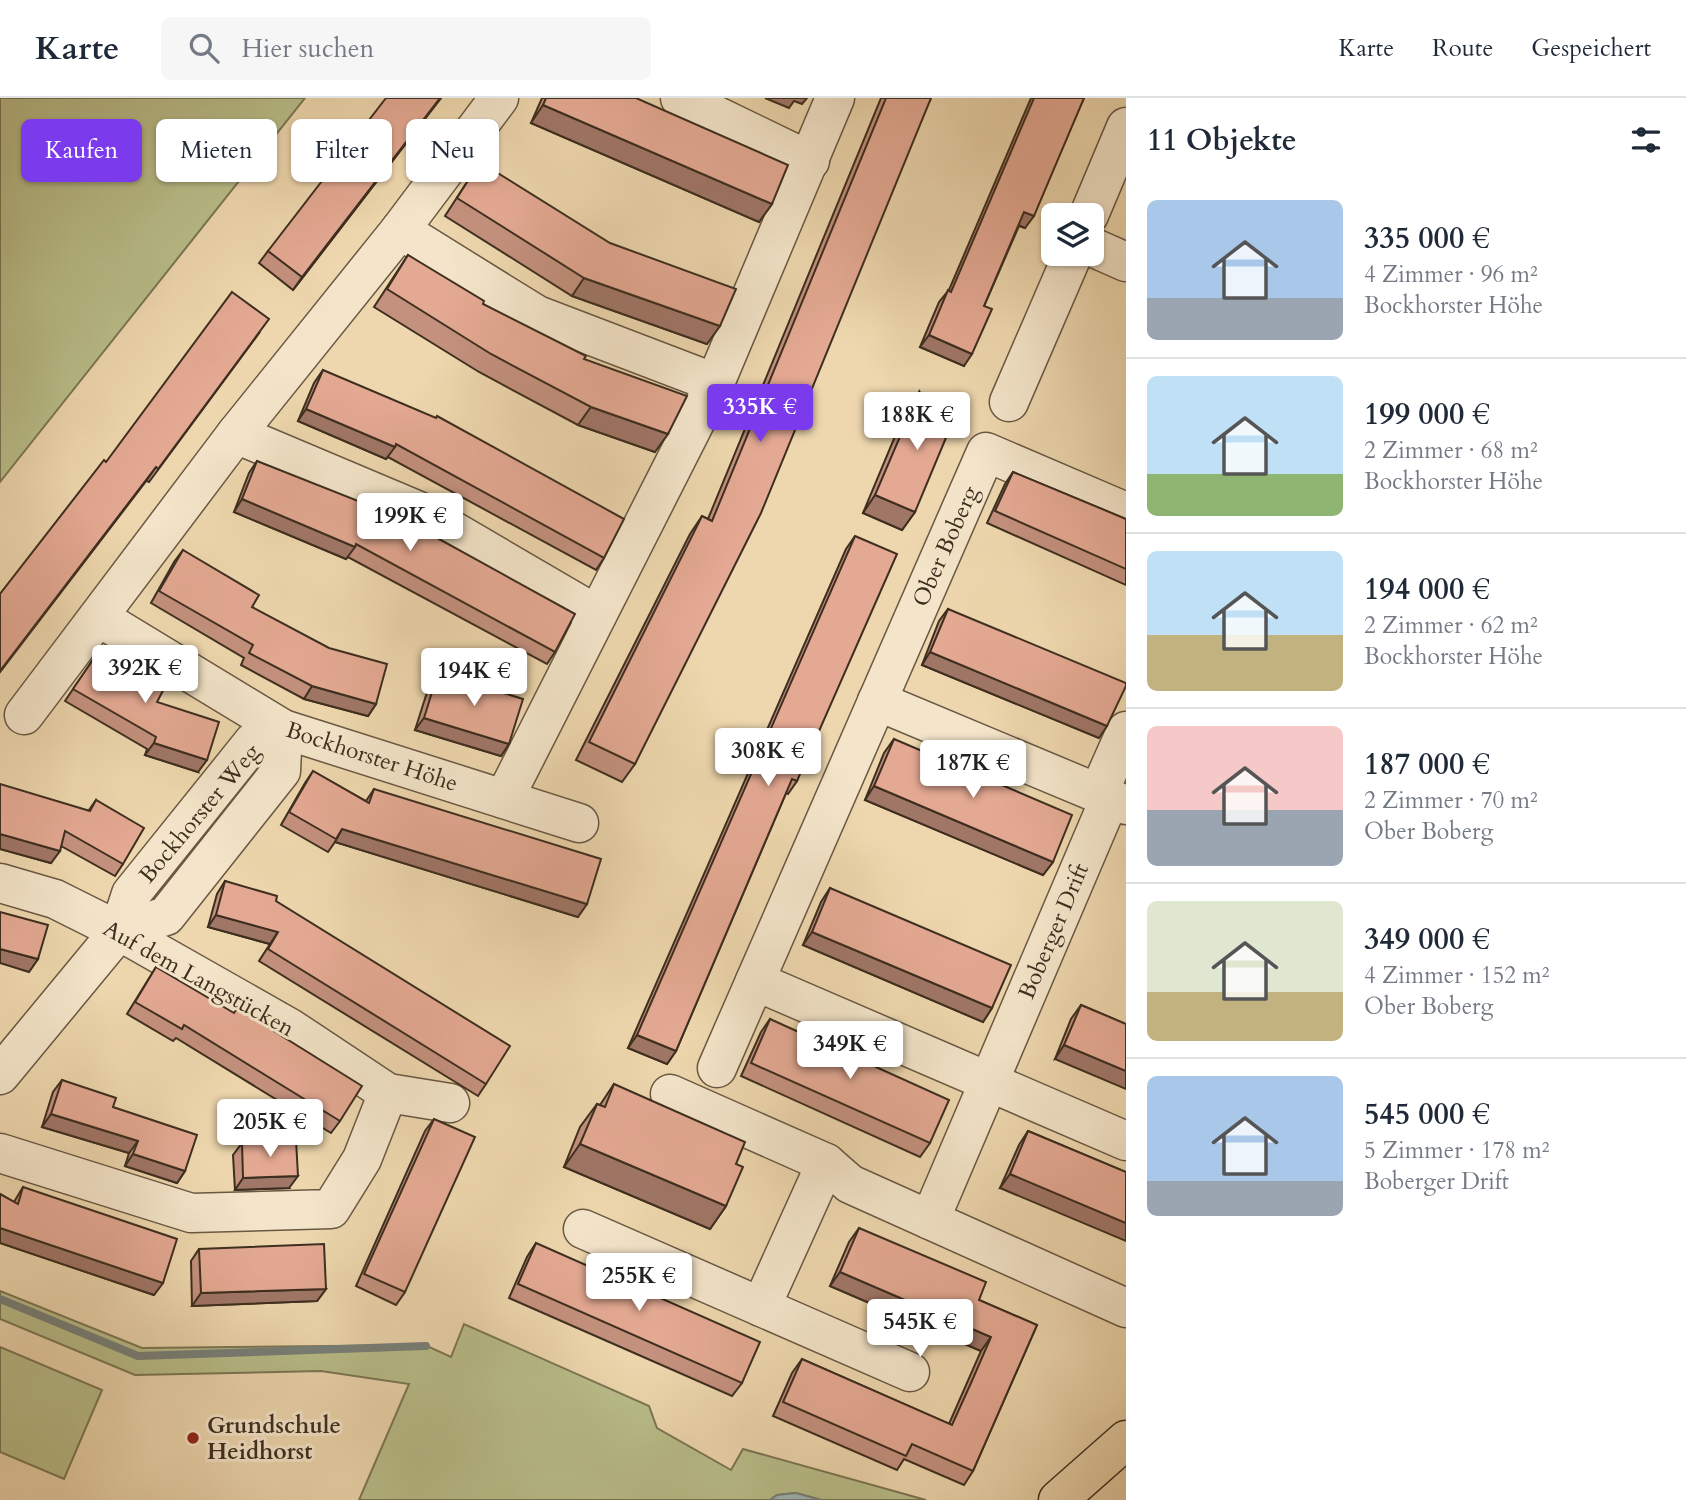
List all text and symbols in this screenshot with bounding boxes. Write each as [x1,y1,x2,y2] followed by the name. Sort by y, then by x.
[161,17,651,80] search box
[35,26,119,71] text: Karte
[185,29,223,67] icon: search
[241,31,374,66] text: Hier suchen
[1339,32,1394,65] text: Karte
[1432,32,1493,65] text: Route
[1531,32,1651,65] text: Gespeichert
[21,119,142,182] chip: Kaufen
[156,119,277,182] chip: Mieten
[291,119,392,182] chip: Filter
[406,119,499,182] chip: Neu
[1147,120,1297,161] text: 11 Objekte
[1627,121,1665,159] icon: filters
[1041,203,1104,266] map controls
[1041,203,1104,266] button: layers
[1364,218,1490,259] text: 335 000 €
[1203,228,1287,312] icon: home
[1364,259,1538,290] text: 4 Zimmer · 96 m²
[1364,290,1543,321] text: Bockhorster Höhe
[703,384,817,444] pin: 335K €
[723,391,797,422] text: 335K €
[860,392,974,452] pin: 188K €
[1364,394,1490,435] text: 199 000 €
[880,399,954,430] text: 188K €
[1203,404,1287,488] icon: home
[1364,435,1538,466] text: 2 Zimmer · 68 m²
[1364,466,1543,497] text: Bockhorster Höhe
[905,481,986,612] street label: Ober Boberg
[353,494,467,553] pin: 199K €
[373,500,447,531] text: 199K €
[1364,569,1490,610] text: 194 000 €
[1203,579,1287,663] icon: home
[1364,610,1538,641] text: 2 Zimmer · 62 m²
[1364,641,1543,672] text: Bockhorster Höhe
[88,646,202,705] pin: 392K €
[417,648,531,708] pin: 194K €
[108,652,182,683] text: 392K €
[437,655,511,686] text: 194K €
[282,714,462,799] street label: Bockhorster Höhe
[711,728,825,788] pin: 308K €
[731,735,805,766] text: 308K €
[132,737,267,890] street label: Bockhorster Weg
[916,740,1030,800] pin: 187K €
[1364,744,1490,785] text: 187 000 €
[936,747,1010,778] text: 187K €
[1203,754,1287,838] icon: home
[1364,785,1538,816] text: 2 Zimmer · 70 m²
[1364,816,1493,847] text: Ober Boberg
[1011,858,1096,1004] street label: Boberger Drift
[98,913,300,1044] street label: Auf dem Langstücken
[1364,919,1490,960] text: 349 000 €
[1203,929,1287,1013] icon: home
[1364,960,1549,991] text: 4 Zimmer · 152 m²
[1364,991,1493,1022] text: Ober Boberg
[793,1021,907,1081] pin: 349K €
[813,1028,887,1059] text: 349K €
[1364,1094,1490,1135] text: 545 000 €
[213,1100,327,1159] pin: 205K €
[1203,1104,1287,1188] icon: home
[233,1106,307,1137] text: 205K €
[1364,1135,1549,1166] text: 5 Zimmer · 178 m²
[1364,1166,1509,1197] text: Boberger Drift
[582,1254,696,1313] pin: 255K €
[602,1260,676,1291] text: 255K €
[863,1300,977,1359] pin: 545K €
[883,1306,957,1337] text: 545K €
[207,1410,341,1467] place label: Grundschule Heidhorst
[185,1430,201,1446] marker: Grundschule Heidhorst

